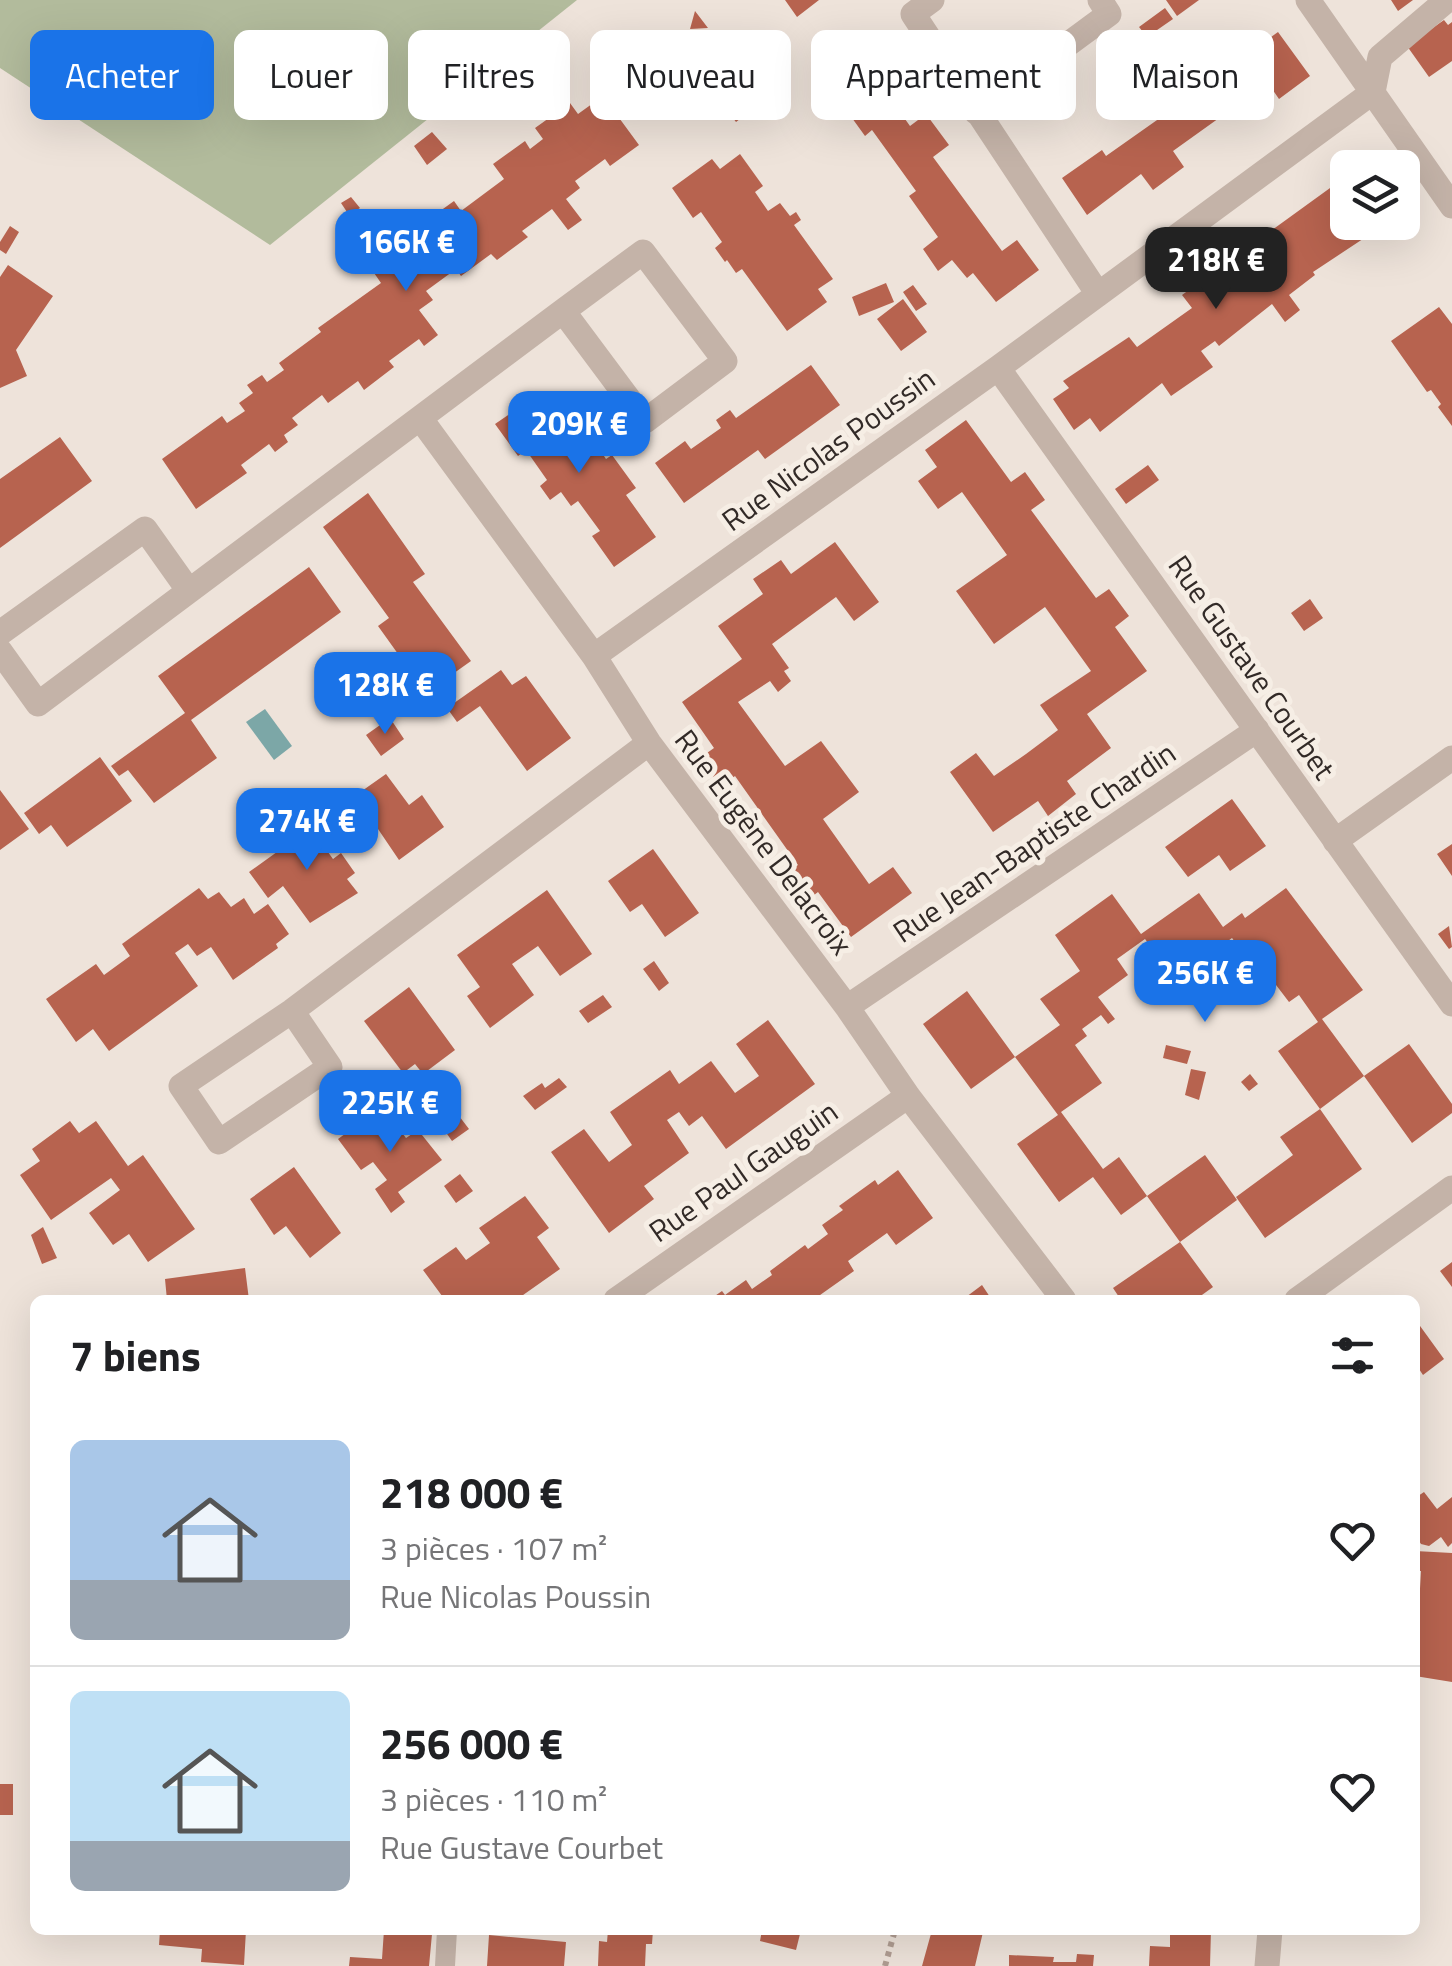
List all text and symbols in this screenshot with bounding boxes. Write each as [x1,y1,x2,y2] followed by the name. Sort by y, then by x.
[30,30,214,120] chip: Acheter
[234,30,388,120] chip: Louer
[408,30,570,120] chip: Filtres
[590,30,791,120] chip: Nouveau
[811,30,1076,120] chip: Appartement
[1096,30,1274,120] chip: Maison
[1330,150,1420,240] map controls
[1330,150,1420,240] button: layers
[325,209,487,294] pin: 166K €
[357,217,455,265] text: 166K €
[1135,227,1297,312] pin: 218K €
[1167,235,1265,283] text: 218K €
[712,356,944,542] street label: Rue Nicolas Poussin
[498,391,660,476] pin: 209K €
[530,399,628,447] text: 209K €
[1157,545,1347,789] street label: Rue Gustave Courbet
[304,652,466,737] pin: 128K €
[336,660,434,708] text: 128K €
[664,719,864,965] street label: Rue Eugène Delacroix
[883,730,1185,954] street label: Rue Jean-Baptiste Chardin
[226,788,388,873] pin: 274K €
[258,796,356,844] text: 274K €
[1124,940,1286,1025] pin: 256K €
[1156,948,1254,996] text: 256K €
[309,1070,471,1155] pin: 225K €
[341,1078,439,1126] text: 225K €
[639,1089,847,1253] street label: Rue Paul Gauguin
[70,1323,201,1387] text: 7 biens
[1325,1328,1380,1383] icon: filters
[380,1460,563,1524] text: 218 000 €
[150,1480,270,1600] icon: home
[1325,1513,1380,1568] icon: heart
[380,1524,607,1572] text: 3 pièces · 107 m²
[380,1572,651,1620] text: Rue Nicolas Poussin
[380,1711,563,1775] text: 256 000 €
[150,1731,270,1851] icon: home
[1325,1764,1380,1819] icon: heart
[380,1775,607,1823] text: 3 pièces · 110 m²
[380,1823,663,1871] text: Rue Gustave Courbet

